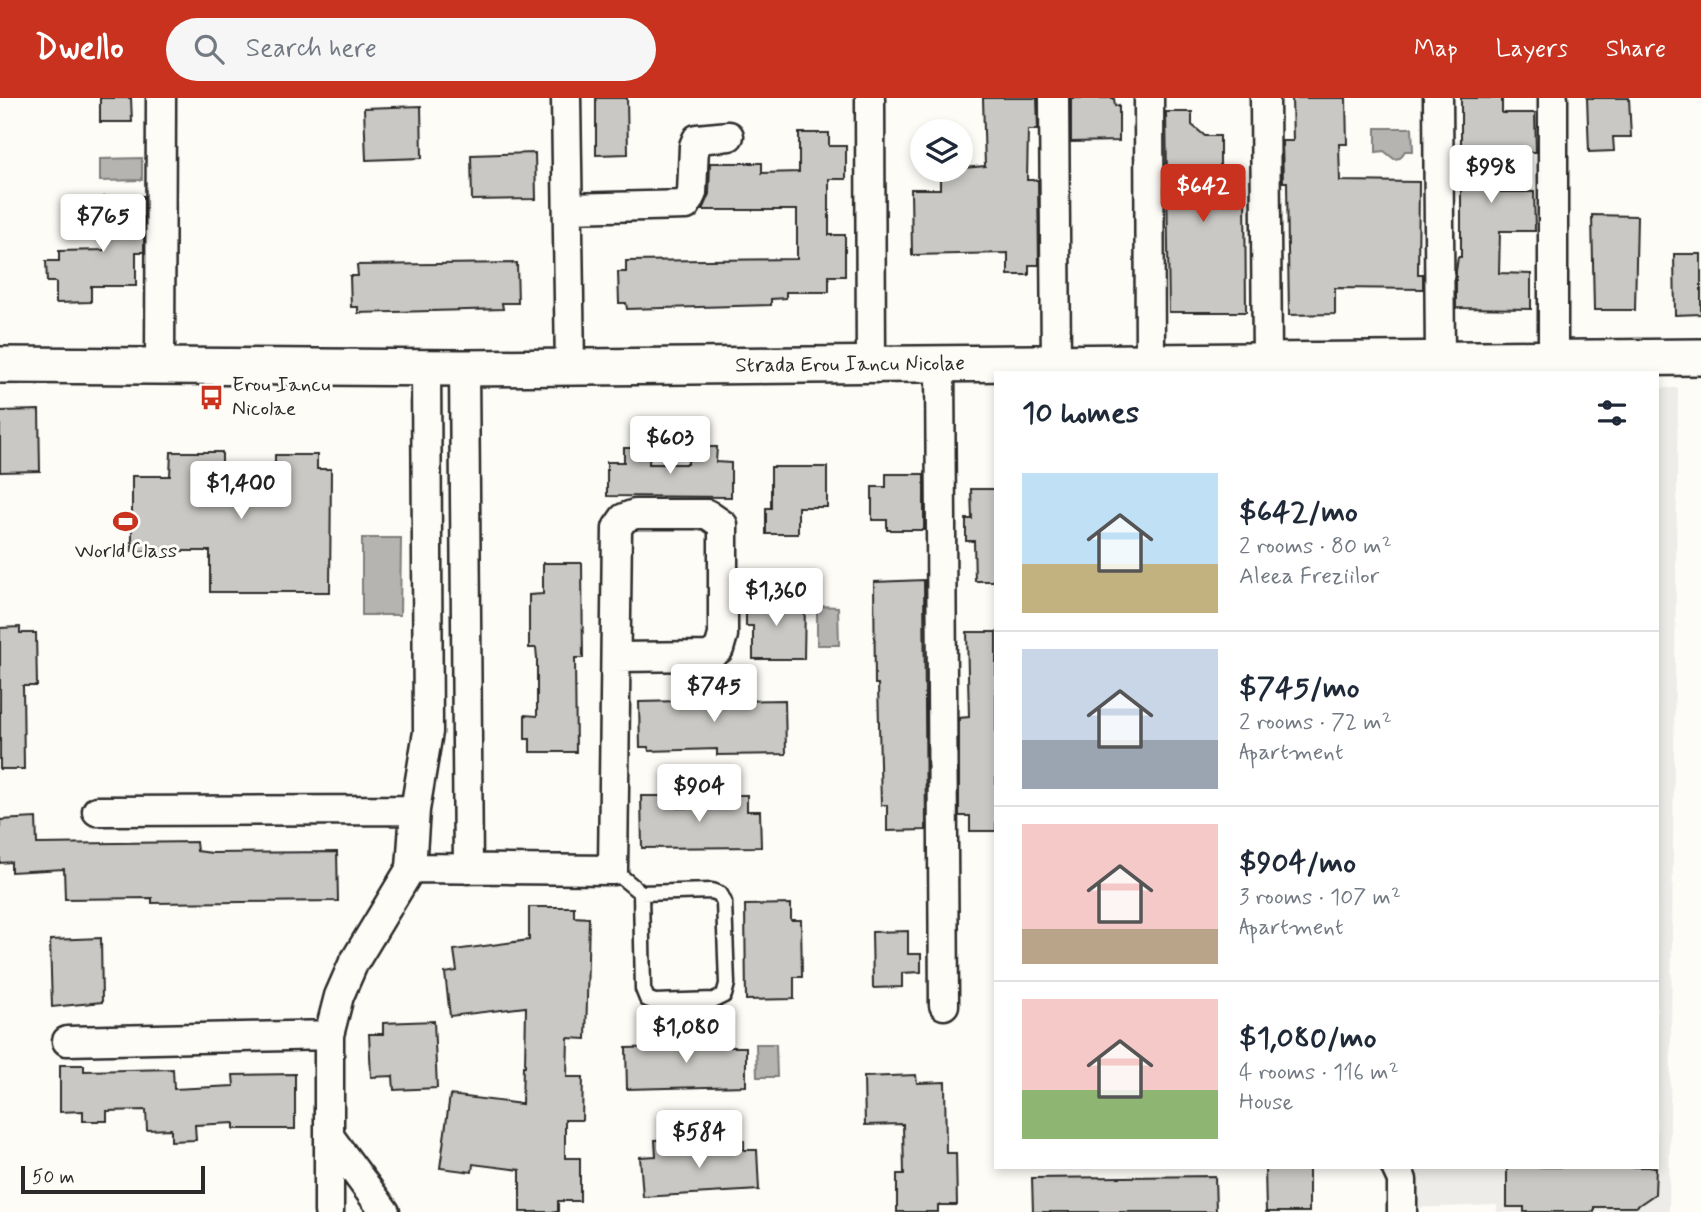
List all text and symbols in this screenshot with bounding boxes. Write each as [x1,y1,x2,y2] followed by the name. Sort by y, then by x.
[166,18,656,81] search box
[35,27,124,71] text: Dwello
[190,30,228,68] icon: search
[246,32,377,66] text: Search here
[1414,34,1458,65] text: Map
[1496,34,1568,65] text: Layers
[1606,34,1666,65] text: Share
[910,119,973,182] map controls
[910,119,973,182] button: layers
[1450,146,1532,205] pin: $998
[1466,153,1516,183] text: $998
[1162,164,1244,224] pin: $642
[1177,172,1230,202] text: $642
[62,194,144,254] pin: $765
[76,202,130,232] text: $765
[735,350,965,380] street label: Strada Erou Iancu Nicolae
[232,371,331,423] place label: Erou Iancu Nicolae
[198,383,226,411] bus stop icon: Erou Iancu Nicolae
[1022,394,1139,433] text: 10 homes
[1593,394,1631,432] icon: filters
[629,416,711,476] pin: $603
[646,424,694,454] text: $603
[184,462,298,521] pin: $1,400
[206,469,276,499] text: $1,400
[1239,493,1358,532] text: $642/mo
[1078,501,1162,585] icon: home
[112,508,140,536] sports icon: World Class
[1239,532,1392,562] text: 2 rooms · 80 m²
[75,537,177,565] place label: World Class
[1239,562,1379,592] text: Aleea Freziilor
[719,568,833,628] pin: $1,360
[745,576,807,606] text: $1,360
[673,664,755,724] pin: $745
[1239,669,1360,708] text: $745/mo
[687,672,741,702] text: $745
[1078,677,1162,761] icon: home
[1239,708,1392,738] text: 2 rooms · 72 m²
[1239,738,1344,768] text: Apartment
[658,764,740,824] pin: $904
[673,772,725,802] text: $904
[1239,844,1356,883] text: $904/mo
[1078,852,1162,936] icon: home
[1239,883,1401,913] text: 3 rooms · 107 m²
[1239,913,1344,943] text: Apartment
[629,1006,743,1065] pin: $1,080
[652,1013,720,1043] text: $1,080
[1239,1019,1376,1058] text: $1,080/mo
[1078,1027,1162,1111] icon: home
[1239,1058,1399,1088] text: 4 rooms · 116 m²
[1239,1088,1293,1118] text: House
[658,1110,740,1170] pin: $584
[672,1118,726,1148] text: $584
[21,1163,205,1195] scale bar
[32,1165,75,1190] text: 50 m

